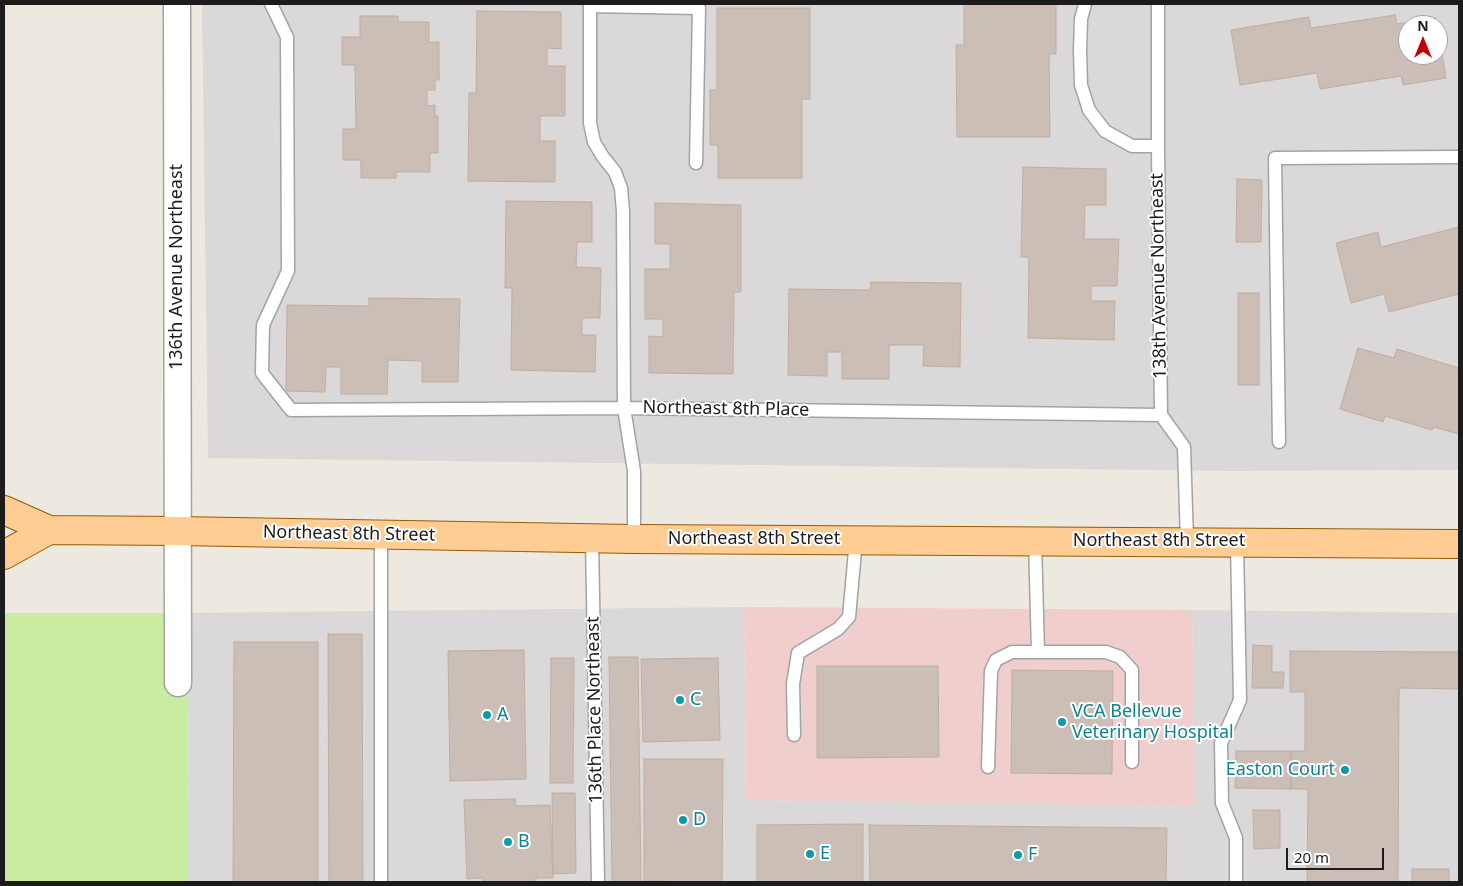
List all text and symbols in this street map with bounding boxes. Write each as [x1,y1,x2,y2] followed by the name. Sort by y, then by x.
[1398,15,1448,65] north arrow
[1417,16,1429,35] text: N
[166,164,188,370] street label: 136th Avenue Northeast
[1146,173,1172,379] street label: 138th Avenue Northeast
[642,397,810,421] street label: Northeast 8th Place
[263,522,435,546] street label: Northeast 8th Street
[668,528,840,550] street label: Northeast 8th Street
[1073,530,1245,552] street label: Northeast 8th Street
[583,616,607,804] street label: 136th Place Northeast
[690,689,701,711] place label: C
[674,694,686,706] marker: C
[1072,701,1234,744] place label: VCA Bellevue Veterinary Hospital
[497,704,509,726] place label: A
[481,709,493,721] marker: A
[1056,716,1068,728] marker: VCA Bellevue Veterinary Hospital
[1226,759,1335,781] place label: Easton Court
[1339,764,1351,776] marker: Easton Court
[693,809,706,831] place label: D
[677,814,689,826] marker: D
[518,831,530,853] place label: B
[502,836,514,848] marker: B
[1288,838,1386,870] scale bar
[820,843,830,865] place label: E
[1028,844,1037,866] place label: F
[1294,847,1329,867] text: 20 m
[804,848,816,860] marker: E
[1012,849,1024,861] marker: F

